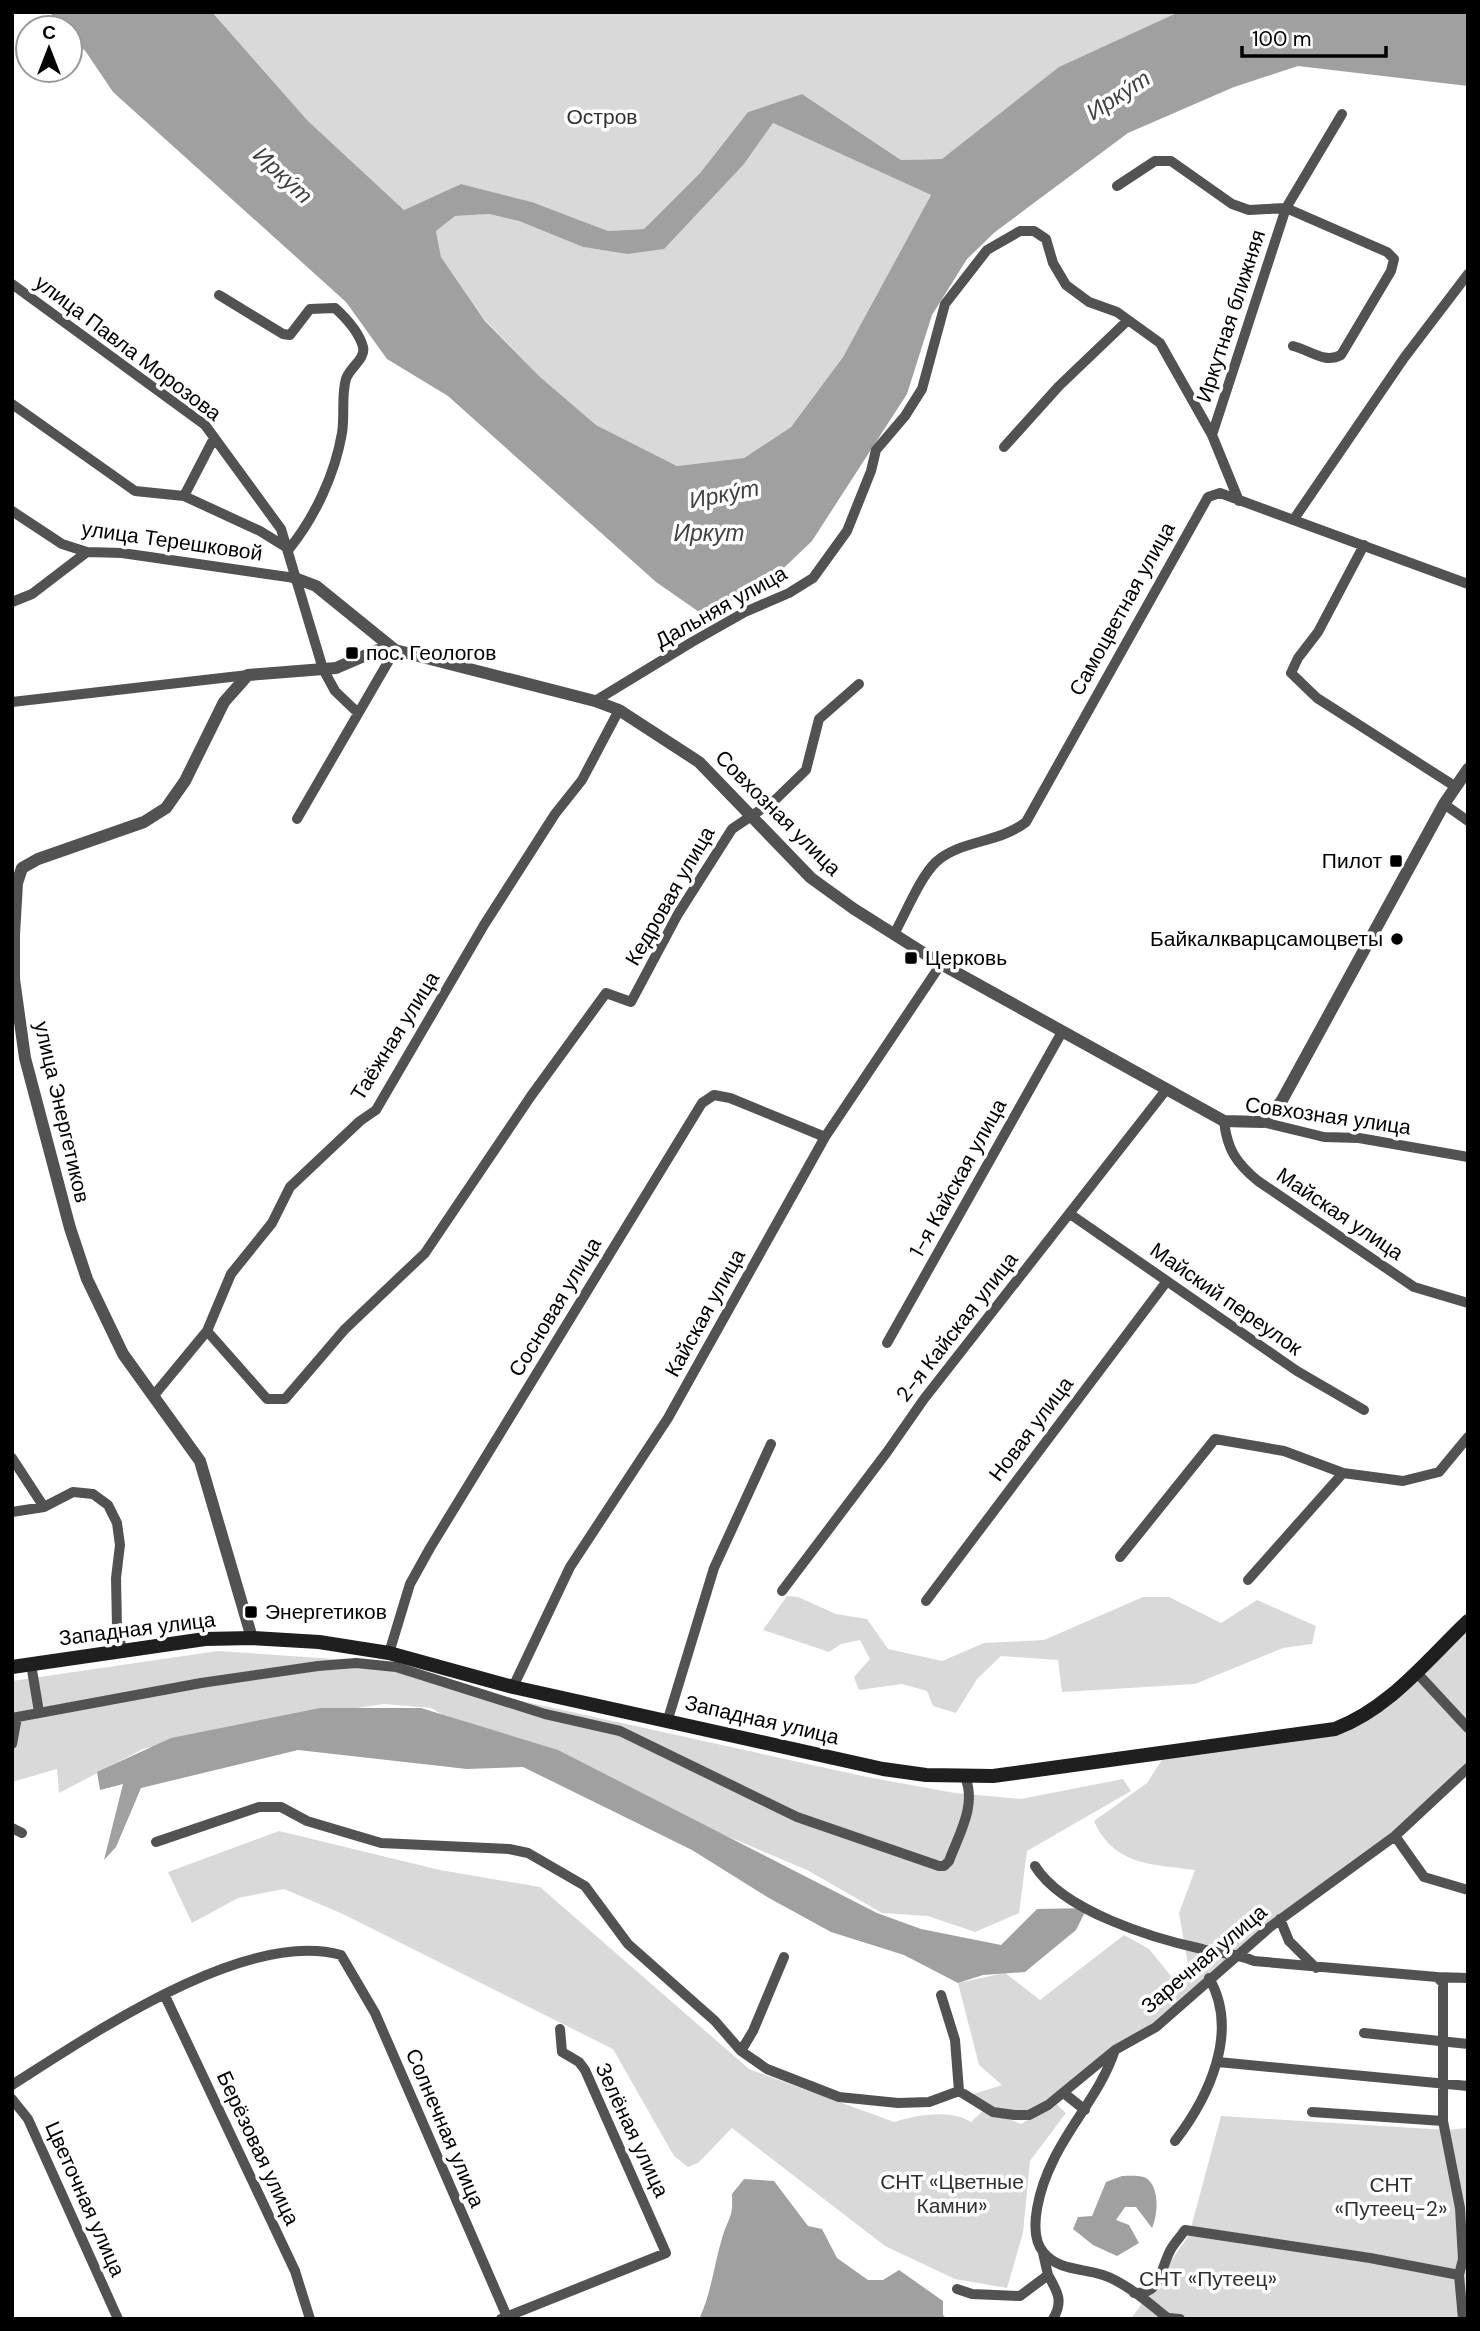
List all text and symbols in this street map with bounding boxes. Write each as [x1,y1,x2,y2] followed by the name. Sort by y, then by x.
[14,14,84,84] north arrow
[1242,14,1386,58] scale bar
[42,20,56,45] text: С
[1252,25,1312,53] text: 100 m
[1080,63,1156,127] water label: Ирку́т
[567,103,637,131] park label: Остров
[247,140,319,210] water label: Ирку́т
[1190,226,1272,406] street label: Иркутная ближняя
[29,269,227,428] street label: улица Павла Морозова
[686,473,762,515] water label: Ирку́т
[80,514,264,568] street label: улица Терешковой
[1063,517,1182,701] street label: Самоцветная улица
[674,518,744,548] water label: Иркут
[650,559,792,655] street label: Дальняя улица
[366,639,496,667] place label: пос. Геологов
[344,645,360,661] marker: пос. Геологов
[709,744,847,882] street label: Совхозная улица
[619,821,721,971] street label: Кедровая улица
[1322,847,1382,875] place label: Пилот
[1388,853,1404,869] marker: Пилот
[1150,925,1383,953] place label: Байкалкварцсамоцветы
[1389,931,1405,947] marker: Байкалкварцсамоцветы
[925,944,1007,972] place label: Церковь
[903,950,919,966] marker: Церковь
[344,966,446,1106] street label: Таёжная улица
[28,1019,96,1205] street label: улица Энергетиков
[1243,1090,1413,1142] street label: Совхозная улица
[903,1094,1013,1262] street label: 1-я Кайская улица
[1271,1161,1409,1267] street label: Майская улица
[502,1232,608,1382] street label: Сосновая улица
[1144,1236,1308,1362] street label: Майский переулок
[658,1244,752,1382] street label: Кайская улица
[890,1246,1024,1408] street label: 2-я Кайская улица
[982,1371,1080,1487] street label: Новая улица
[265,1598,387,1626] place label: Энергетиков
[243,1604,259,1620] marker: Энергетиков
[57,1605,217,1653] street label: Западная улица
[682,1689,842,1751] street label: Западная улица
[1135,1898,1273,2020] street label: Заречная улица
[399,2044,491,2212] street label: Солнечная улица
[589,2058,676,2202] street label: Зелёная улица
[210,2066,306,2230] street label: Берёзовая улица
[38,2117,132,2281] street label: Цветочная улица
[880,2168,1024,2220] park label: СНТ «Цветные Камни»
[1335,2171,1447,2223] park label: СНТ «Путеец-2»
[1139,2265,1277,2293] park label: СНТ «Путеец»

